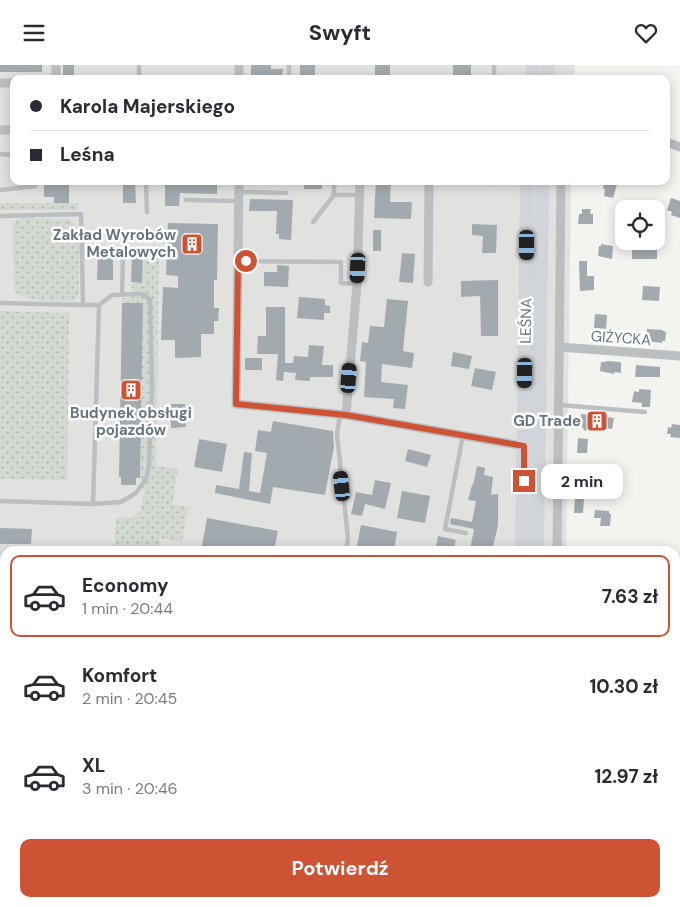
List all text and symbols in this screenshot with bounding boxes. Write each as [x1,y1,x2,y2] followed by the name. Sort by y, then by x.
[309,18,371,47] text: Swyft
[20,19,48,47] icon: menu
[632,19,660,47] icon: heart
[60,94,235,119] text: Karola Majerskiego
[60,142,115,167] text: Leśna
[615,200,665,250] map controls
[615,200,665,250] button: locate
[53,225,177,262] place label: Zakład Wyrobów Metalowych
[519,230,534,260] car
[180,232,204,256] building icon: Zakład Wyrobów Metalowych
[235,250,257,272] route start
[349,253,366,283] car
[516,298,536,344] street label: LEŚNA
[590,326,652,350] street label: GIŻYCKA
[517,358,532,388] car
[340,362,357,394] car
[119,378,143,402] building icon: Budynek obsługi pojazdów
[70,403,192,440] place label: Budynek obsługi pojazdów
[585,409,609,433] building icon: GD Trade
[513,411,581,431] place label: GD Trade
[542,463,624,499] callout: 2 min
[332,470,351,502] car
[513,470,535,492] route end
[561,471,603,492] text: 2 min
[82,573,169,598] text: Economy
[22,574,67,619] icon: car
[602,584,658,609] text: 7.63 zł
[82,598,173,619] text: 1 min · 20:44
[82,663,157,688] text: Komfort
[22,664,67,709] icon: car
[589,674,658,699] text: 10.30 zł
[82,688,177,709] text: 2 min · 20:45
[82,753,105,778] text: XL
[22,754,67,799] icon: car
[594,764,658,789] text: 12.97 zł
[82,778,178,799] text: 3 min · 20:46
[20,839,660,897] button: Potwierdź

